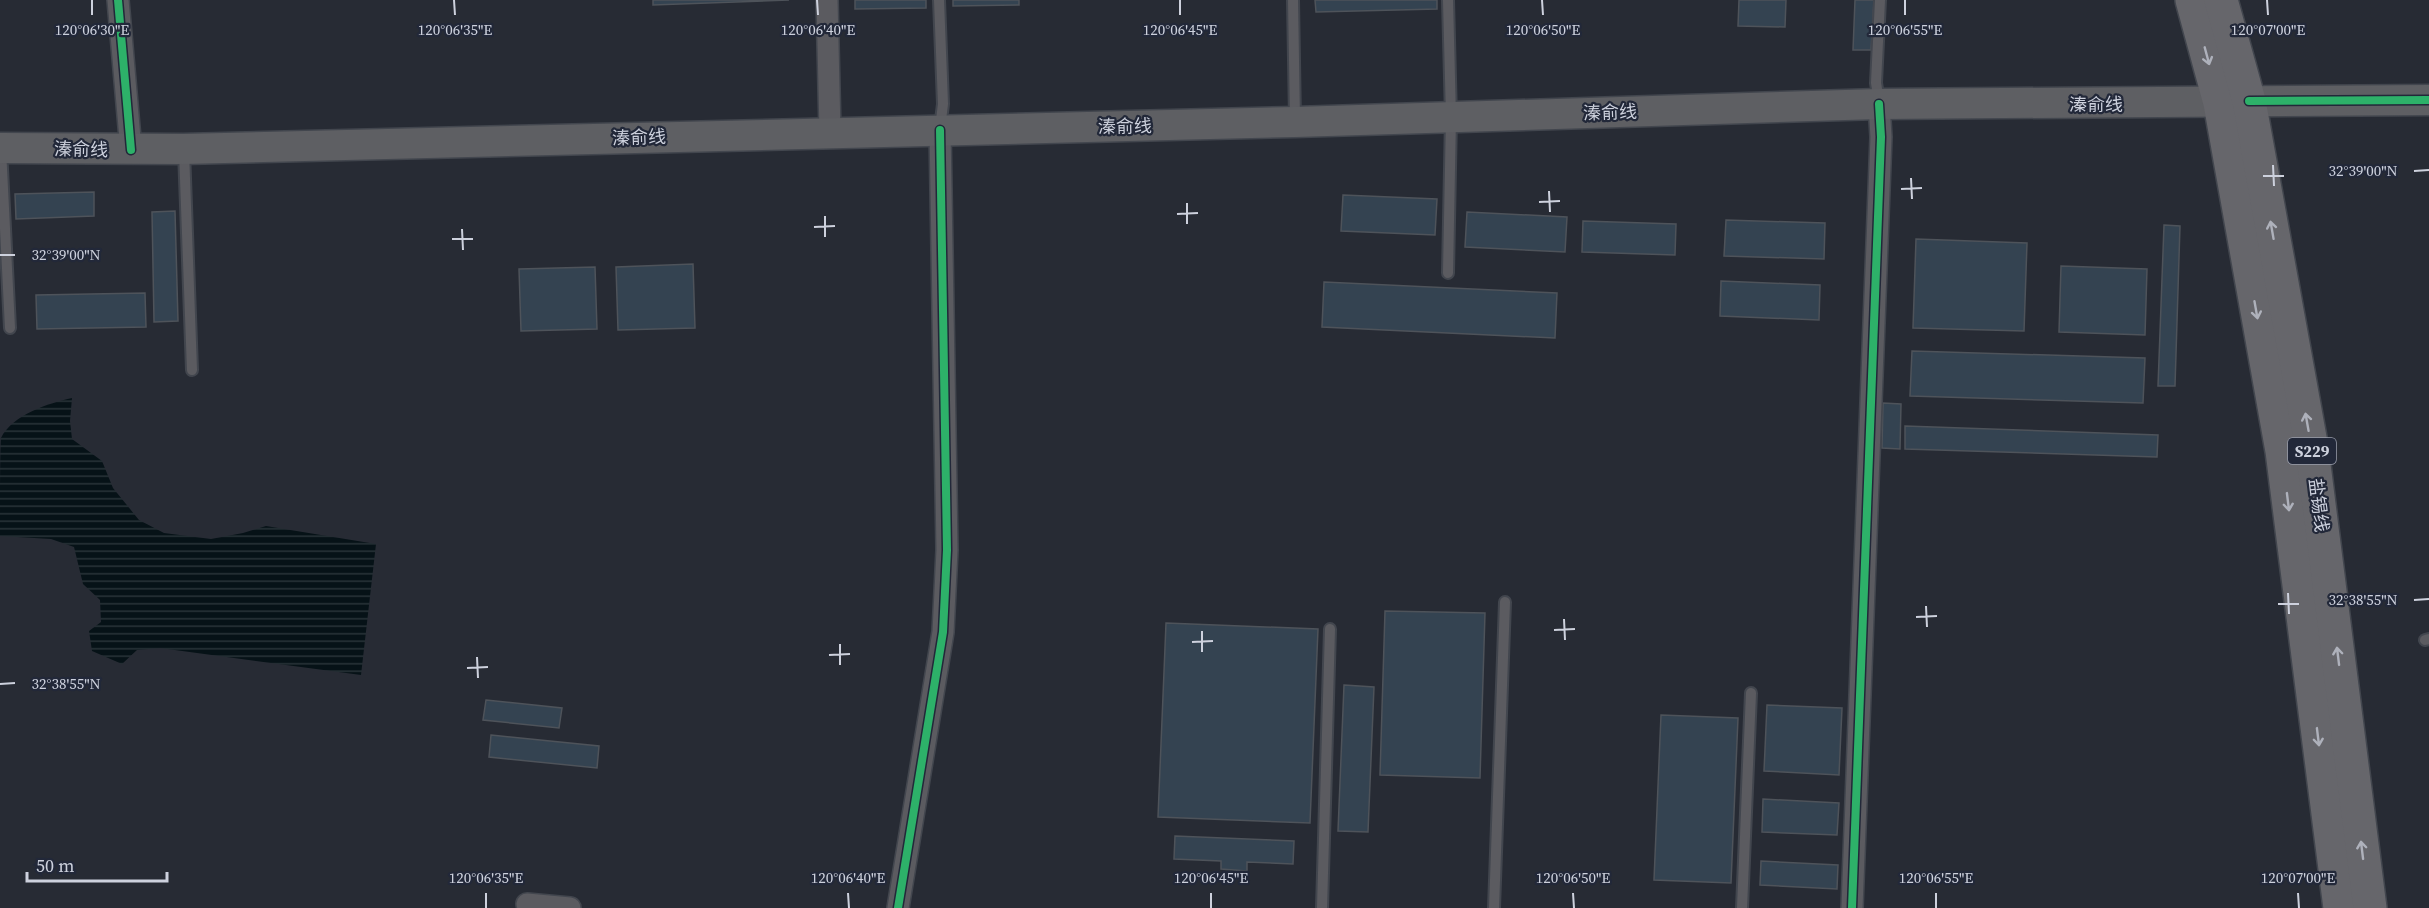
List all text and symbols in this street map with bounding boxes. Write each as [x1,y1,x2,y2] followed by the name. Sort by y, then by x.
[55,19,129,40] text: 120°06'30"E
[418,19,492,40] text: 120°06'35"E
[781,19,855,40] text: 120°06'40"E
[1143,19,1217,40] text: 120°06'45"E
[1506,19,1580,40] text: 120°06'50"E
[1868,19,1942,40] text: 120°06'55"E
[2231,19,2305,40] text: 120°07'00"E
[2202,47,2213,66] one-way arrow
[2069,92,2123,117] street label: 溱俞线
[1583,99,1637,125] street label: 溱俞线
[1098,113,1152,139] street label: 溱俞线
[612,124,666,150] street label: 溱俞线
[54,136,108,162] street label: 溱俞线
[2328,160,2398,181] text: 32°39'00"N
[2266,220,2277,240] one-way arrow
[31,244,101,265] text: 32°39'00"N
[2251,299,2262,319] one-way arrow
[2301,412,2312,432] one-way arrow
[2288,438,2336,464] road number: S229
[2303,477,2335,533] street label: 盐锡线
[2283,492,2294,511] one-way arrow
[2328,589,2398,610] text: 32°38'55"N
[2332,647,2343,667] one-way arrow
[31,673,101,694] text: 32°38'55"N
[2313,727,2324,746] one-way arrow
[2357,841,2368,860] one-way arrow
[27,845,166,883] scale bar
[36,853,74,878] text: 50 m
[449,867,523,888] text: 120°06'35"E
[811,867,885,888] text: 120°06'40"E
[1174,867,1248,888] text: 120°06'45"E
[1536,867,1610,888] text: 120°06'50"E
[1899,867,1973,888] text: 120°06'55"E
[2261,867,2335,888] text: 120°07'00"E

